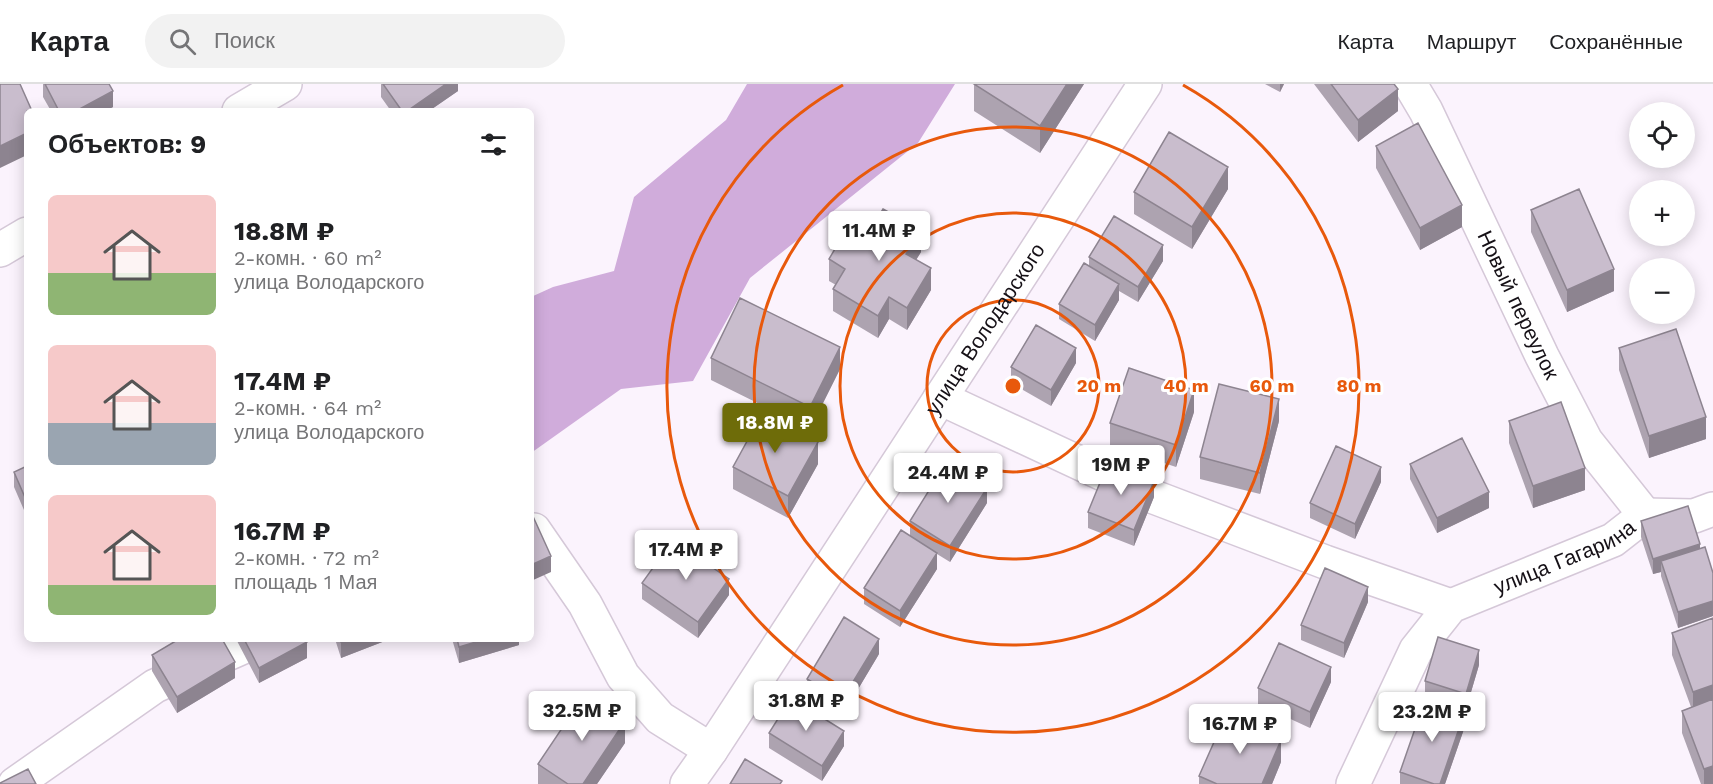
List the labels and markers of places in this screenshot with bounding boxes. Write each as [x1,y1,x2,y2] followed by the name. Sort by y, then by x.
[824,211,934,262] pin: 11.4M ₽
[1003,376,1023,396] centre of rings
[720,403,830,454] pin: 18.8M ₽
[1079,445,1163,496] pin: 19M ₽
[893,453,1003,504] pin: 24.4M ₽
[631,530,741,581] pin: 17.4M ₽
[751,681,861,732] pin: 31.8M ₽
[527,691,637,742] pin: 32.5M ₽
[1377,692,1487,743] pin: 23.2M ₽
[1185,704,1295,755] pin: 16.7M ₽

